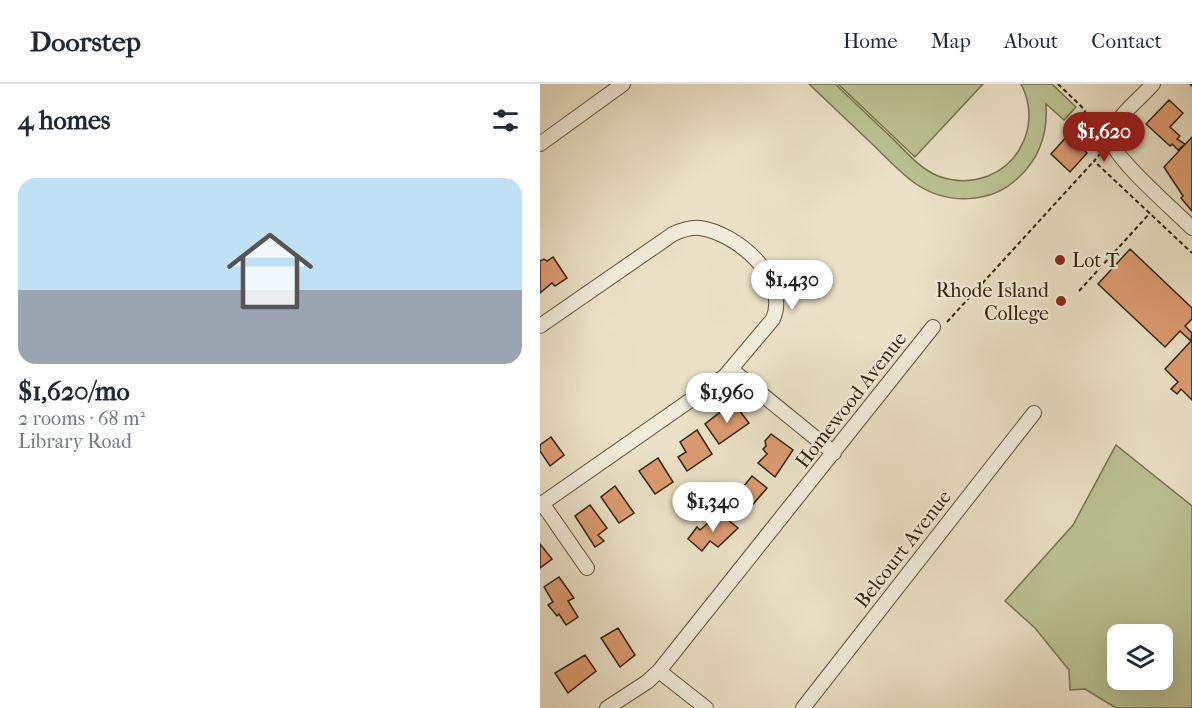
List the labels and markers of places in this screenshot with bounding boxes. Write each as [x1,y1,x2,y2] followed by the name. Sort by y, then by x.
[1055,112,1153,163] pin: $1,620
[1072,249,1120,272] place label: Lot T
[1053,253,1067,267] marker: Lot T
[743,260,841,311] pin: $1,430
[936,279,1050,325] place label: Rhode Island College
[1054,294,1068,308] marker: Rhode Island College
[678,373,776,424] pin: $1,960
[664,482,762,533] pin: $1,340

